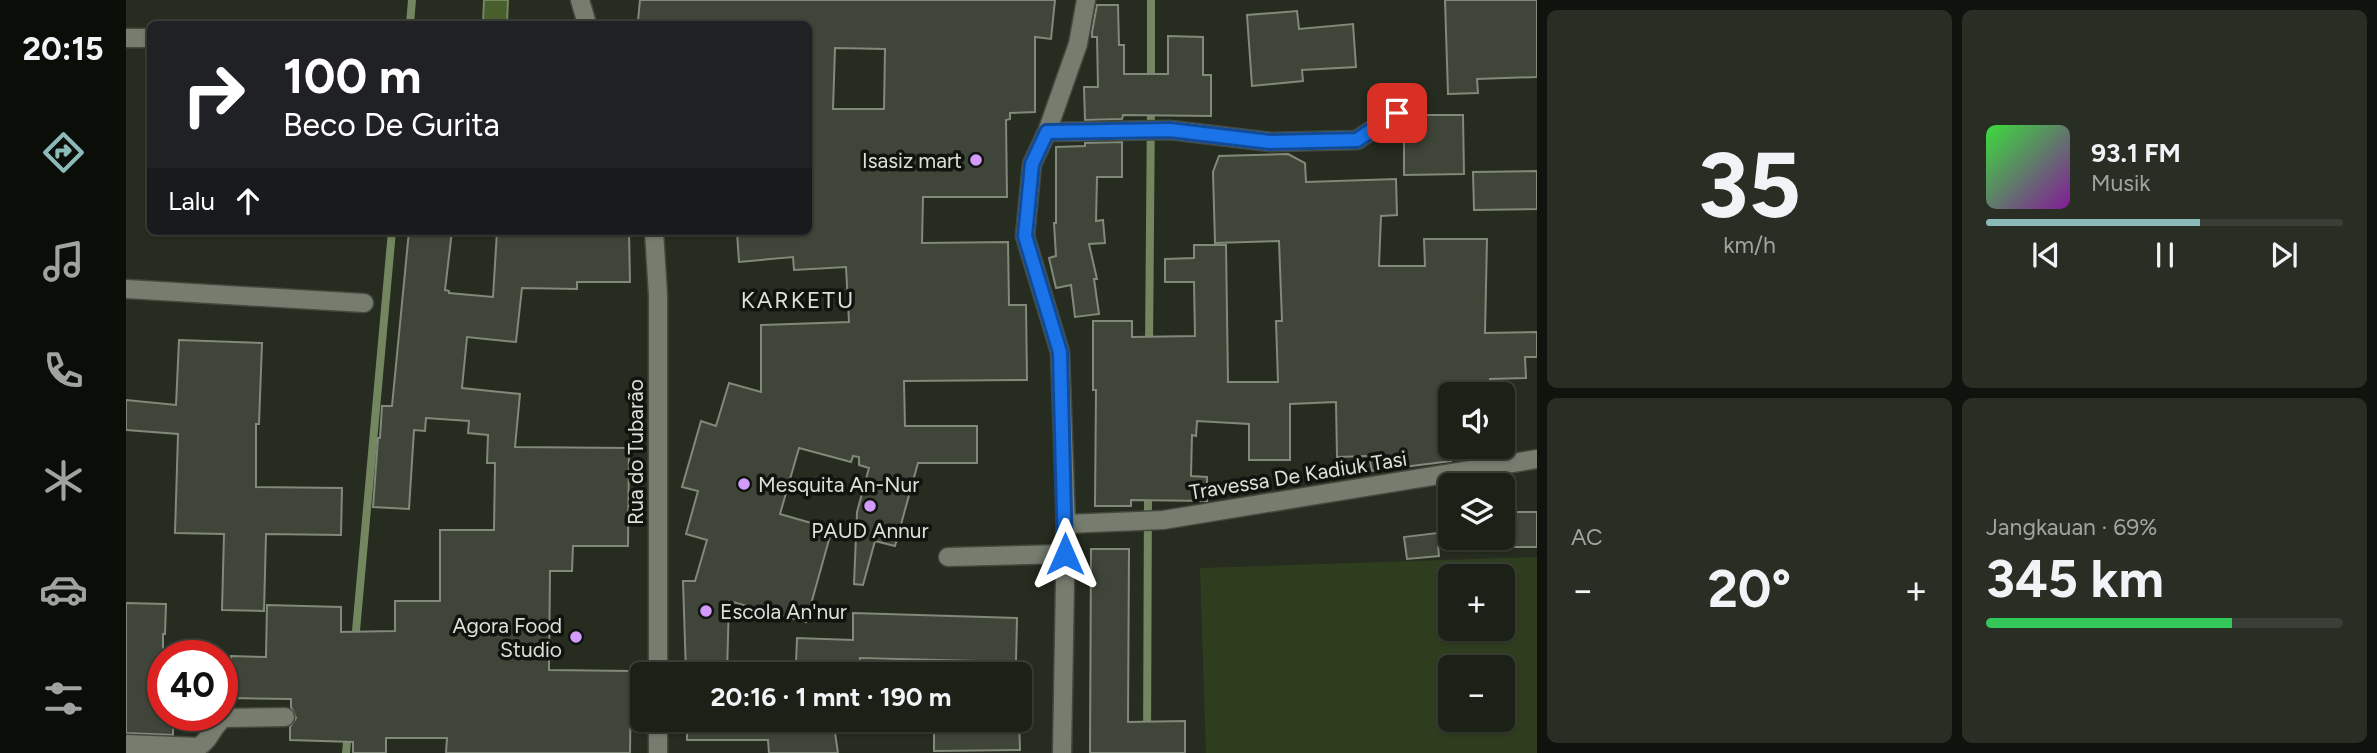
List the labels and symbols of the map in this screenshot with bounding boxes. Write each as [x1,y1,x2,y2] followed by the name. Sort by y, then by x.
[1367,83,1427,143] pin
[862,148,962,173] place label: Isasiz mart
[968,152,984,168] marker: Isasiz mart
[741,286,855,314] district label: KARKETU
[623,379,648,525] street label: Rua do Tubarão
[1187,445,1409,505] street label: Travessa De Kadiuk Tasi
[758,472,919,497] place label: Mesquita An-Nur
[736,476,752,492] marker: Mesquita An-Nur
[862,498,878,514] marker: PAUD Annur
[1028,517,1102,591] position arrow
[811,518,929,543] place label: PAUD Annur
[720,599,847,624] place label: Escola An'nur
[698,603,714,619] marker: Escola An'nur
[452,613,562,662] place label: Agora Food Studio
[568,629,584,645] marker: Agora Food Studio
[147,640,238,731] speed limit sign: 40

